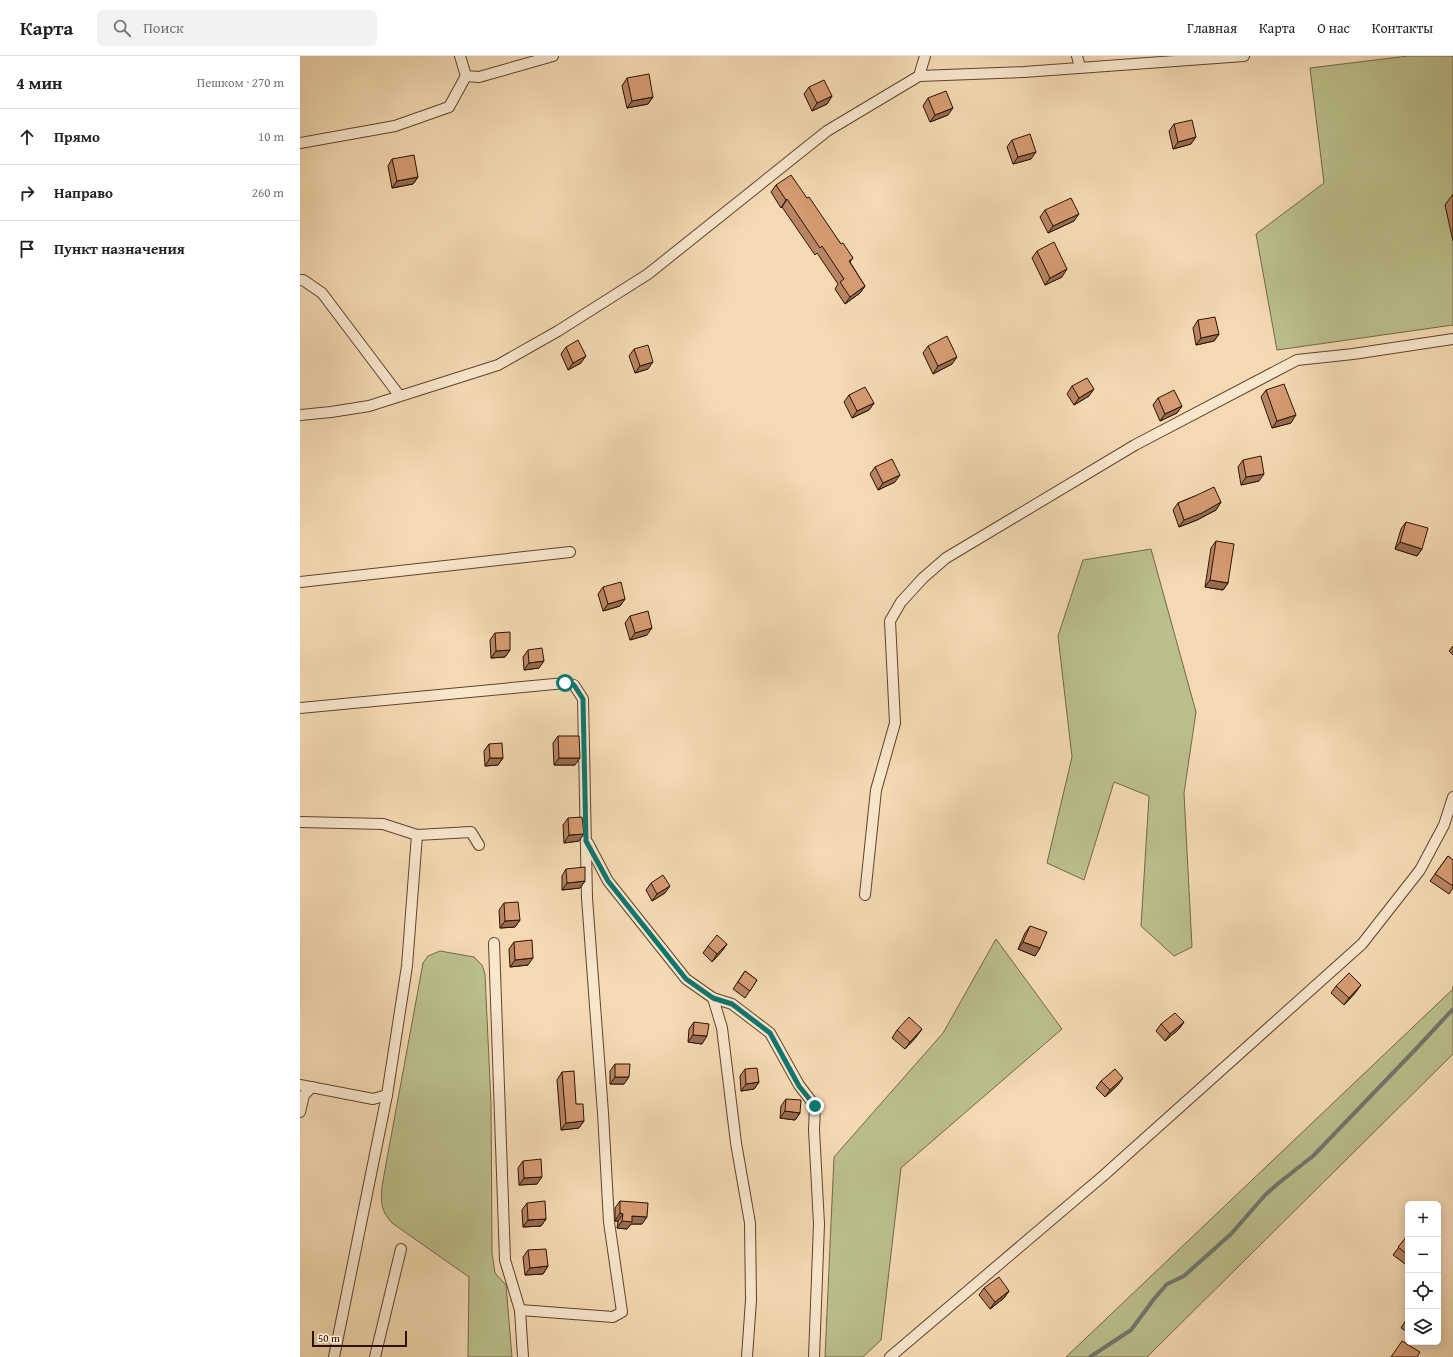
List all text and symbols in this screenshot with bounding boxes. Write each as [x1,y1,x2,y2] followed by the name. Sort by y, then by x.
[97,10,377,46] search box
[20,14,73,42] text: Карта
[111,17,133,39] icon: search
[143,17,184,38] text: Поиск
[1187,18,1237,38] text: Главная
[1259,18,1295,38] text: Карта
[1317,18,1350,38] text: О нас
[1372,18,1433,38] text: Контакты
[16,70,62,95] text: 4 мин
[197,73,284,92] text: Пешком · 270 m
[16,126,38,148] icon: ahead
[54,126,100,147] text: Прямо
[258,127,284,146] text: 10 m
[16,182,38,204] icon: right
[54,182,113,203] text: Направо
[252,183,284,202] text: 260 m
[16,238,38,260] icon: arrive
[54,238,185,259] text: Пункт назначения
[556,674,574,692] route start
[806,1097,824,1115] route end
[1405,1201,1441,1345] map controls
[1405,1201,1441,1237] button: +
[1405,1237,1441,1273] button: −
[1405,1273,1441,1309] button: locate
[1405,1309,1441,1345] button: layers
[312,1329,407,1348] scale bar
[318,1330,340,1346] text: 50 m

